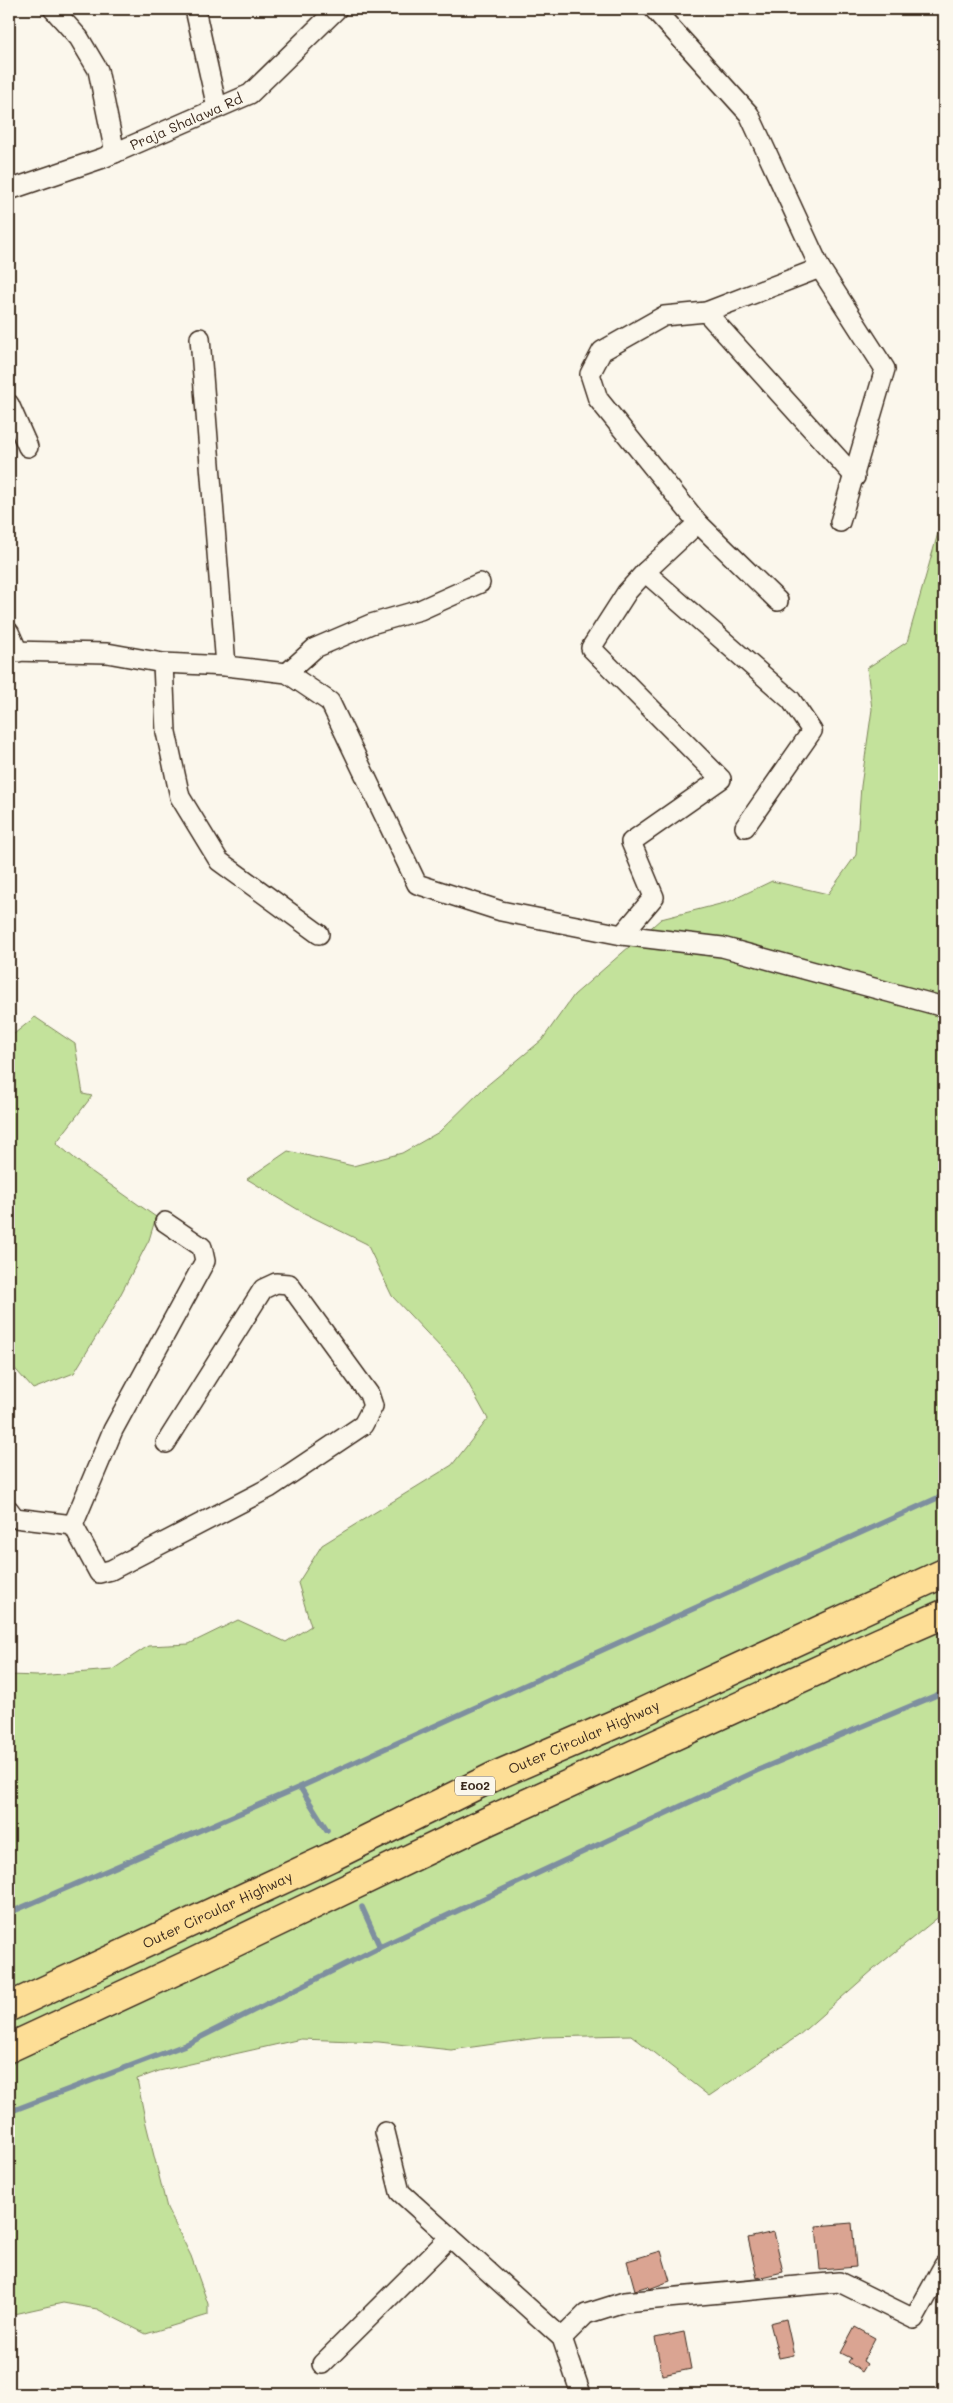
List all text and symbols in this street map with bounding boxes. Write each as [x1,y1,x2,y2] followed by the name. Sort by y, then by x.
[127,88,245,154] street label: Praja Shalawa Rd
[505,1695,662,1778] street label: Outer Circular Highway
[455,1776,495,1795] road number: E002
[139,1866,295,1953] street label: Outer Circular Highway

